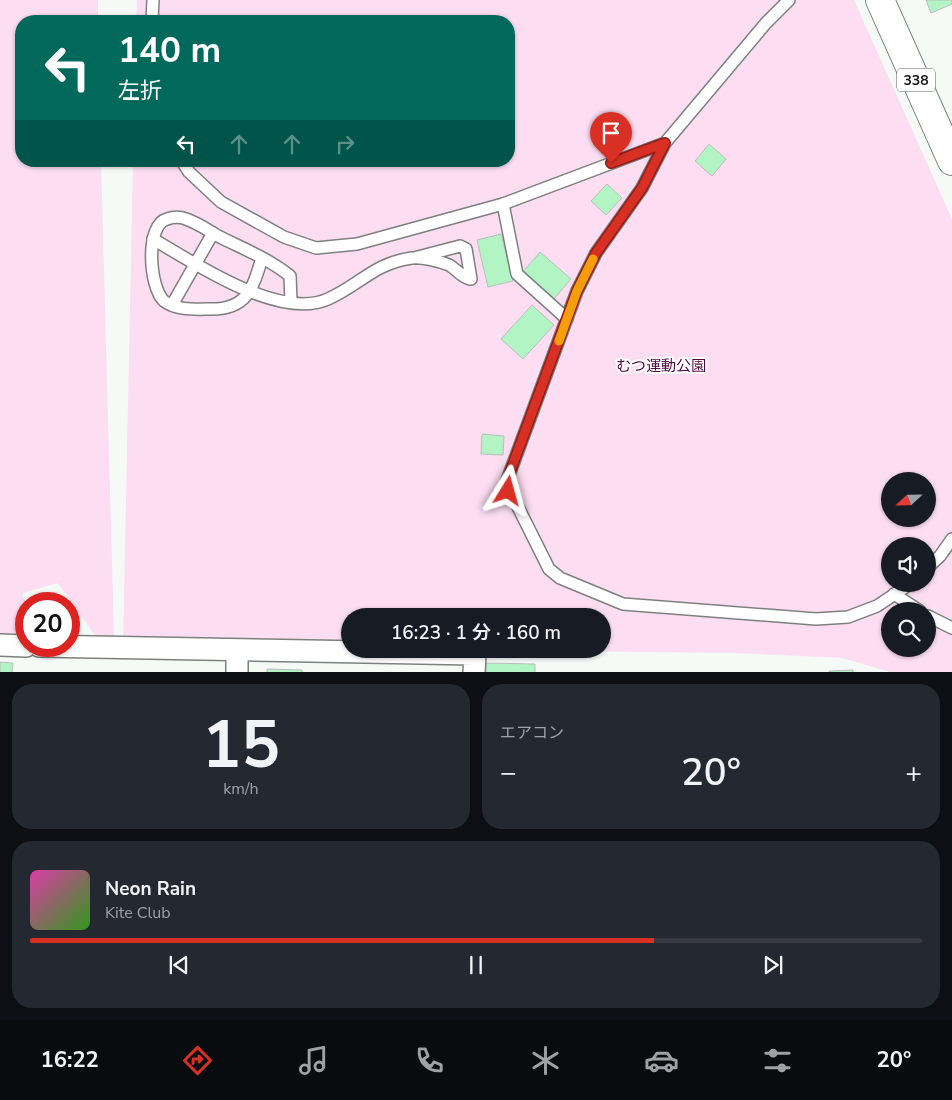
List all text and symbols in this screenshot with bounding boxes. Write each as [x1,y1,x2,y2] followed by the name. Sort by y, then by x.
[118,27,221,74] text: 140 m
[35,35,100,100] icon: left
[897,68,935,92] road number: 338
[118,76,162,106] text: 左折
[590,112,632,163] pin
[597,119,625,147] icon: arrive
[172,130,200,158] icon: left
[225,130,253,158] icon: ahead
[278,130,306,158] icon: ahead
[331,130,359,158] icon: right
[616,356,706,376] park label: むつ運動公園
[481,464,533,516] position arrow
[881,472,936,528] north arrow
[881,472,936,657] map controls
[881,537,936,592] button: sound
[15,592,80,657] speed limit sign: 20
[881,602,936,657] button: search
[391,620,561,646] text: 16:23 · 1 分 · 160 m
[202,701,280,790] text: 15
[500,722,564,744] text: エアコン
[681,747,741,798] text: 20°
[500,754,517,792] text: −
[905,754,922,792] text: +
[223,778,259,800] text: km/h
[105,876,196,902] text: Neon Rain
[105,902,171,924] text: Kite Club
[165,951,193,979] icon: previous
[462,951,490,979] icon: pause
[759,951,787,979] icon: next
[180,1043,215,1078] icon: directions
[296,1043,331,1078] icon: music
[412,1043,447,1078] icon: phone
[528,1043,563,1078] icon: climate
[644,1043,679,1078] icon: car
[760,1043,795,1078] icon: filters
[41,1045,99,1075] text: 16:22
[877,1045,911,1075] text: 20°

